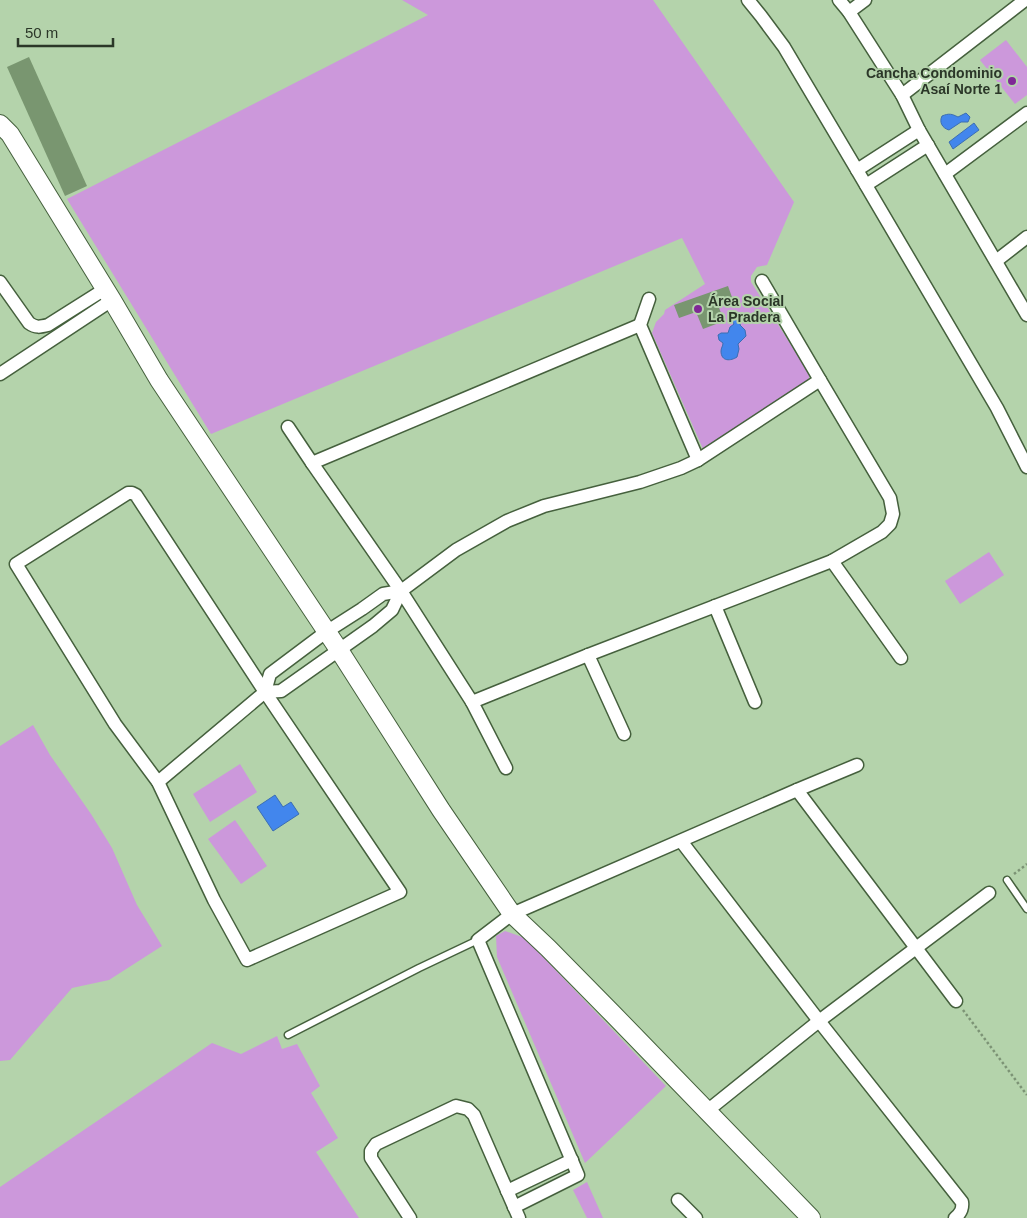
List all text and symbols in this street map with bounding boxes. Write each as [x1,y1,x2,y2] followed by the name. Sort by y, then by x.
[18,15,112,47] scale bar
[25,24,58,41] text: 50 m
[866,65,1002,97] place label: Cancha Condominio Asaí Norte 1
[1006,75,1018,87] marker: Cancha Condominio Asaí Norte 1
[708,293,784,325] place label: Área Social La Pradera
[692,303,704,315] marker: Área Social La Pradera

